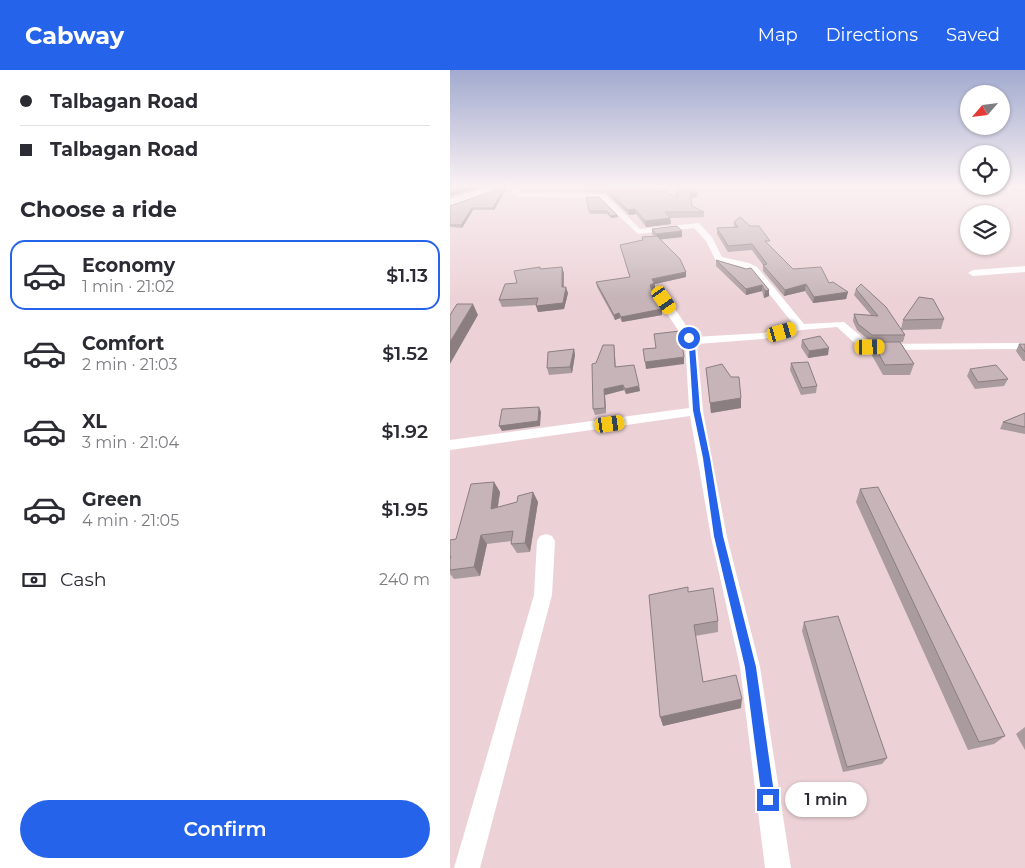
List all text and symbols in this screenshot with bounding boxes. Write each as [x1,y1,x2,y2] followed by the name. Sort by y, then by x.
[25,21,124,50] text: Cabway
[758,24,798,46] text: Map
[826,24,918,46] text: Directions
[946,24,1000,46] text: Saved
[960,85,1010,135] north arrow
[960,85,1010,255] map controls
[50,90,198,113] text: Talbagan Road
[50,138,198,161] text: Talbagan Road
[960,145,1010,195] button: locate
[20,196,177,223] text: Choose a ride
[960,205,1010,255] button: layers
[22,253,67,298] icon: car
[82,254,175,277] text: Economy
[386,264,428,287] text: $1.13
[82,277,174,296] text: 1 min · 21:02
[649,283,678,317] car
[765,321,798,343] car
[678,327,700,349] route start
[22,331,67,376] icon: car
[82,332,164,355] text: Comfort
[854,339,885,355] car
[382,342,428,365] text: $1.52
[82,355,178,374] text: 2 min · 21:03
[22,409,67,454] icon: car
[82,410,107,433] text: XL
[594,414,625,434] car
[381,420,428,443] text: $1.92
[82,433,179,452] text: 3 min · 21:04
[22,487,67,532] icon: car
[82,488,142,511] text: Green
[381,498,428,521] text: $1.95
[82,511,179,530] text: 4 min · 21:05
[20,566,48,594] icon: cash
[60,568,107,591] text: Cash
[379,570,430,589] text: 240 m
[786,782,868,818] callout: 1 min
[757,789,779,811] route end
[805,790,847,809] text: 1 min
[20,800,430,858] button: Confirm

